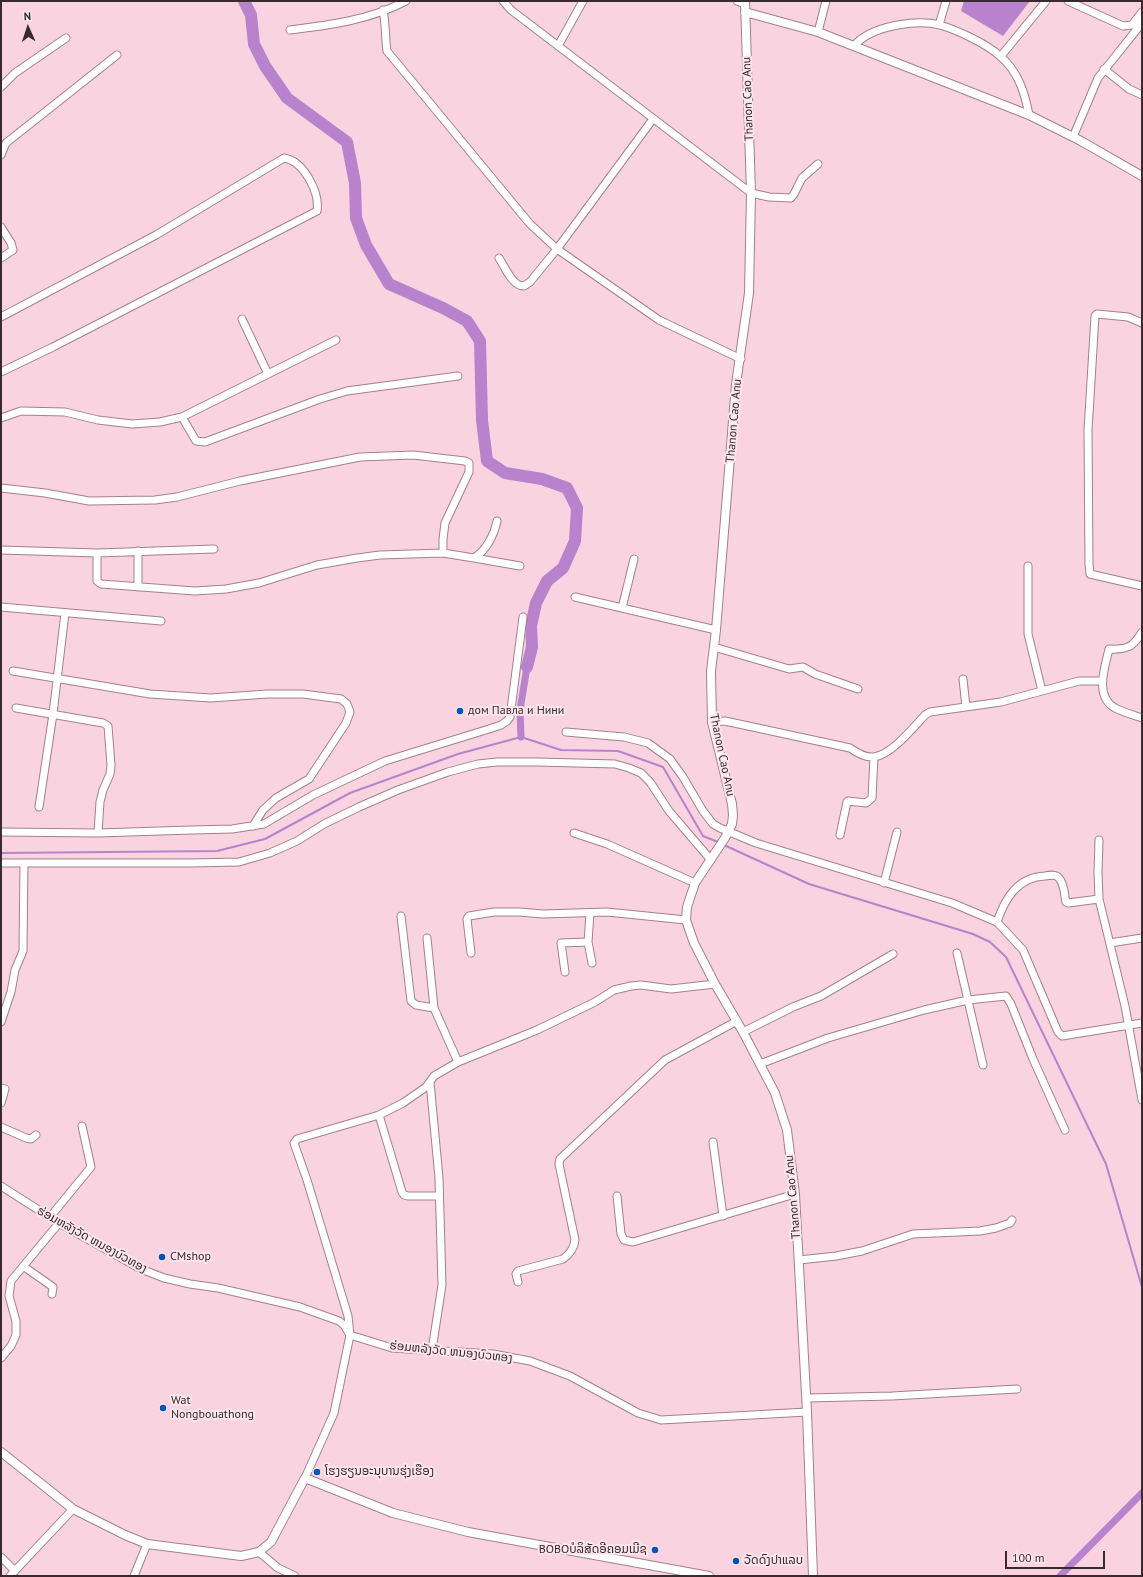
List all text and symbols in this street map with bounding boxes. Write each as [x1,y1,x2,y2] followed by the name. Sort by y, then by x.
[8,8,48,48] north arrow
[23,9,31,23] text: N
[739,57,757,141] street label: Thanon Cao Anu
[723,378,745,464] street label: Thanon Cao Anu
[468,704,564,718] place label: дом Павла и Нини
[455,706,465,716] marker: дом Павла и Нини
[706,712,738,798] street label: Thanon Cao Anu
[782,1154,804,1240] street label: Thanon Cao Anu
[34,1204,150,1276] street label: ຮ່ອມຫລັງວັດ ຫນອງບົວທອງ
[170,1250,211,1264] place label: CMshop
[157,1252,167,1262] marker: CMshop
[389,1338,513,1366] street label: ຮ່ອມຫລັງວັດ ຫນອງບົວທອງ
[171,1394,254,1422] place label: Wat Nongbouathong
[158,1403,168,1413] marker: Wat Nongbouathong
[325,1465,434,1479] place label: ໂຮງຮຽນອະນຸບານຮຸ່ງເຮືອງ
[312,1467,322,1477] marker: ໂຮງຮຽນອະນຸບານຮຸ່ງເຮືອງ
[539,1543,647,1557] place label: BOBOບໍລິສັດອີຄອມເມີຊ
[1007,1543,1107,1569] scale bar
[650,1545,660,1555] marker: BOBOບໍລິສັດອີຄອມເມີຊ
[1012,1550,1045,1565] text: 100 m
[744,1554,803,1568] place label: ວັດດົງປາແລບ
[731,1556,741,1566] marker: ວັດດົງປາແລບ

